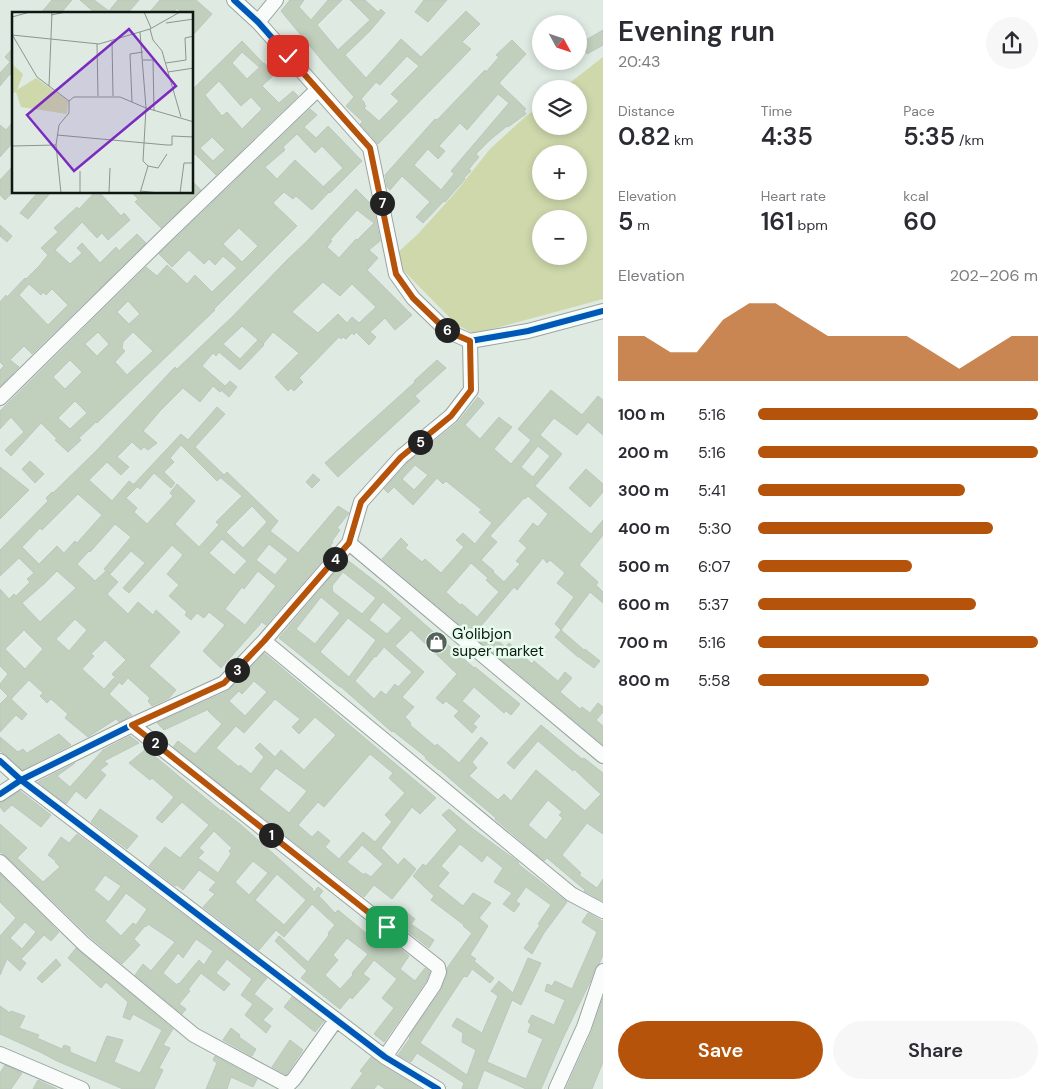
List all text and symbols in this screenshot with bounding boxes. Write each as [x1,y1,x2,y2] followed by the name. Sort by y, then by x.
[12,12,194,194] inset map
[618,13,775,50] text: Evening run
[532,15,588,70] north arrow
[532,15,587,265] map controls
[986,17,1038,69] button: share
[267,35,309,77] pin
[274,42,302,70] icon: check
[618,51,660,72] text: 20:43
[532,80,587,135] button: layers
[618,102,675,120] text: Distance
[761,102,792,120] text: Time
[903,102,935,120] text: Pace
[618,120,670,153] text: 0.82
[761,120,813,153] text: 4:35
[903,120,955,153] text: 5:35
[670,131,693,149] text: km
[955,131,984,149] text: /km
[532,145,587,200] button: +
[618,187,676,205] text: Elevation
[761,187,826,205] text: Heart rate
[903,187,929,205] text: kcal
[370,190,394,216] pin: 7
[379,194,386,212] text: 7
[618,205,633,238] text: 5
[761,205,794,238] text: 161
[903,205,937,238] text: 60
[532,210,587,265] button: −
[633,216,650,234] text: m
[794,216,828,234] text: bpm
[618,265,685,286] text: Elevation
[950,265,1038,286] text: 202–206 m
[434,318,460,342] pin: 6
[443,321,452,339] text: 6
[618,404,665,425] text: 100 m
[698,404,726,425] text: 5:16
[408,430,432,454] pin: 5
[416,433,425,451] text: 5
[618,442,669,463] text: 200 m
[698,442,726,463] text: 5:16
[618,480,669,501] text: 300 m
[698,480,726,501] text: 5:41
[618,518,670,539] text: 400 m
[698,518,731,539] text: 5:30
[322,546,348,572] pin: 4
[331,550,340,568] text: 4
[618,556,669,577] text: 500 m
[698,556,731,577] text: 6:07
[618,594,670,615] text: 600 m
[698,594,729,615] text: 5:37
[452,624,544,661] place label: G'olibjon super market
[424,631,448,655] shop icon: G'olibjon super market
[618,632,668,653] text: 700 m
[698,632,726,653] text: 5:16
[224,658,250,682] pin: 3
[233,661,242,679] text: 3
[618,670,669,691] text: 800 m
[698,670,730,691] text: 5:58
[142,730,168,756] pin: 2
[151,734,160,752] text: 2
[258,822,284,848] pin: 1
[269,826,274,844] text: 1
[366,906,408,948] pin
[373,913,401,941] icon: arrive
[618,1021,823,1079] button: Save
[833,1021,1038,1079] button: Share

